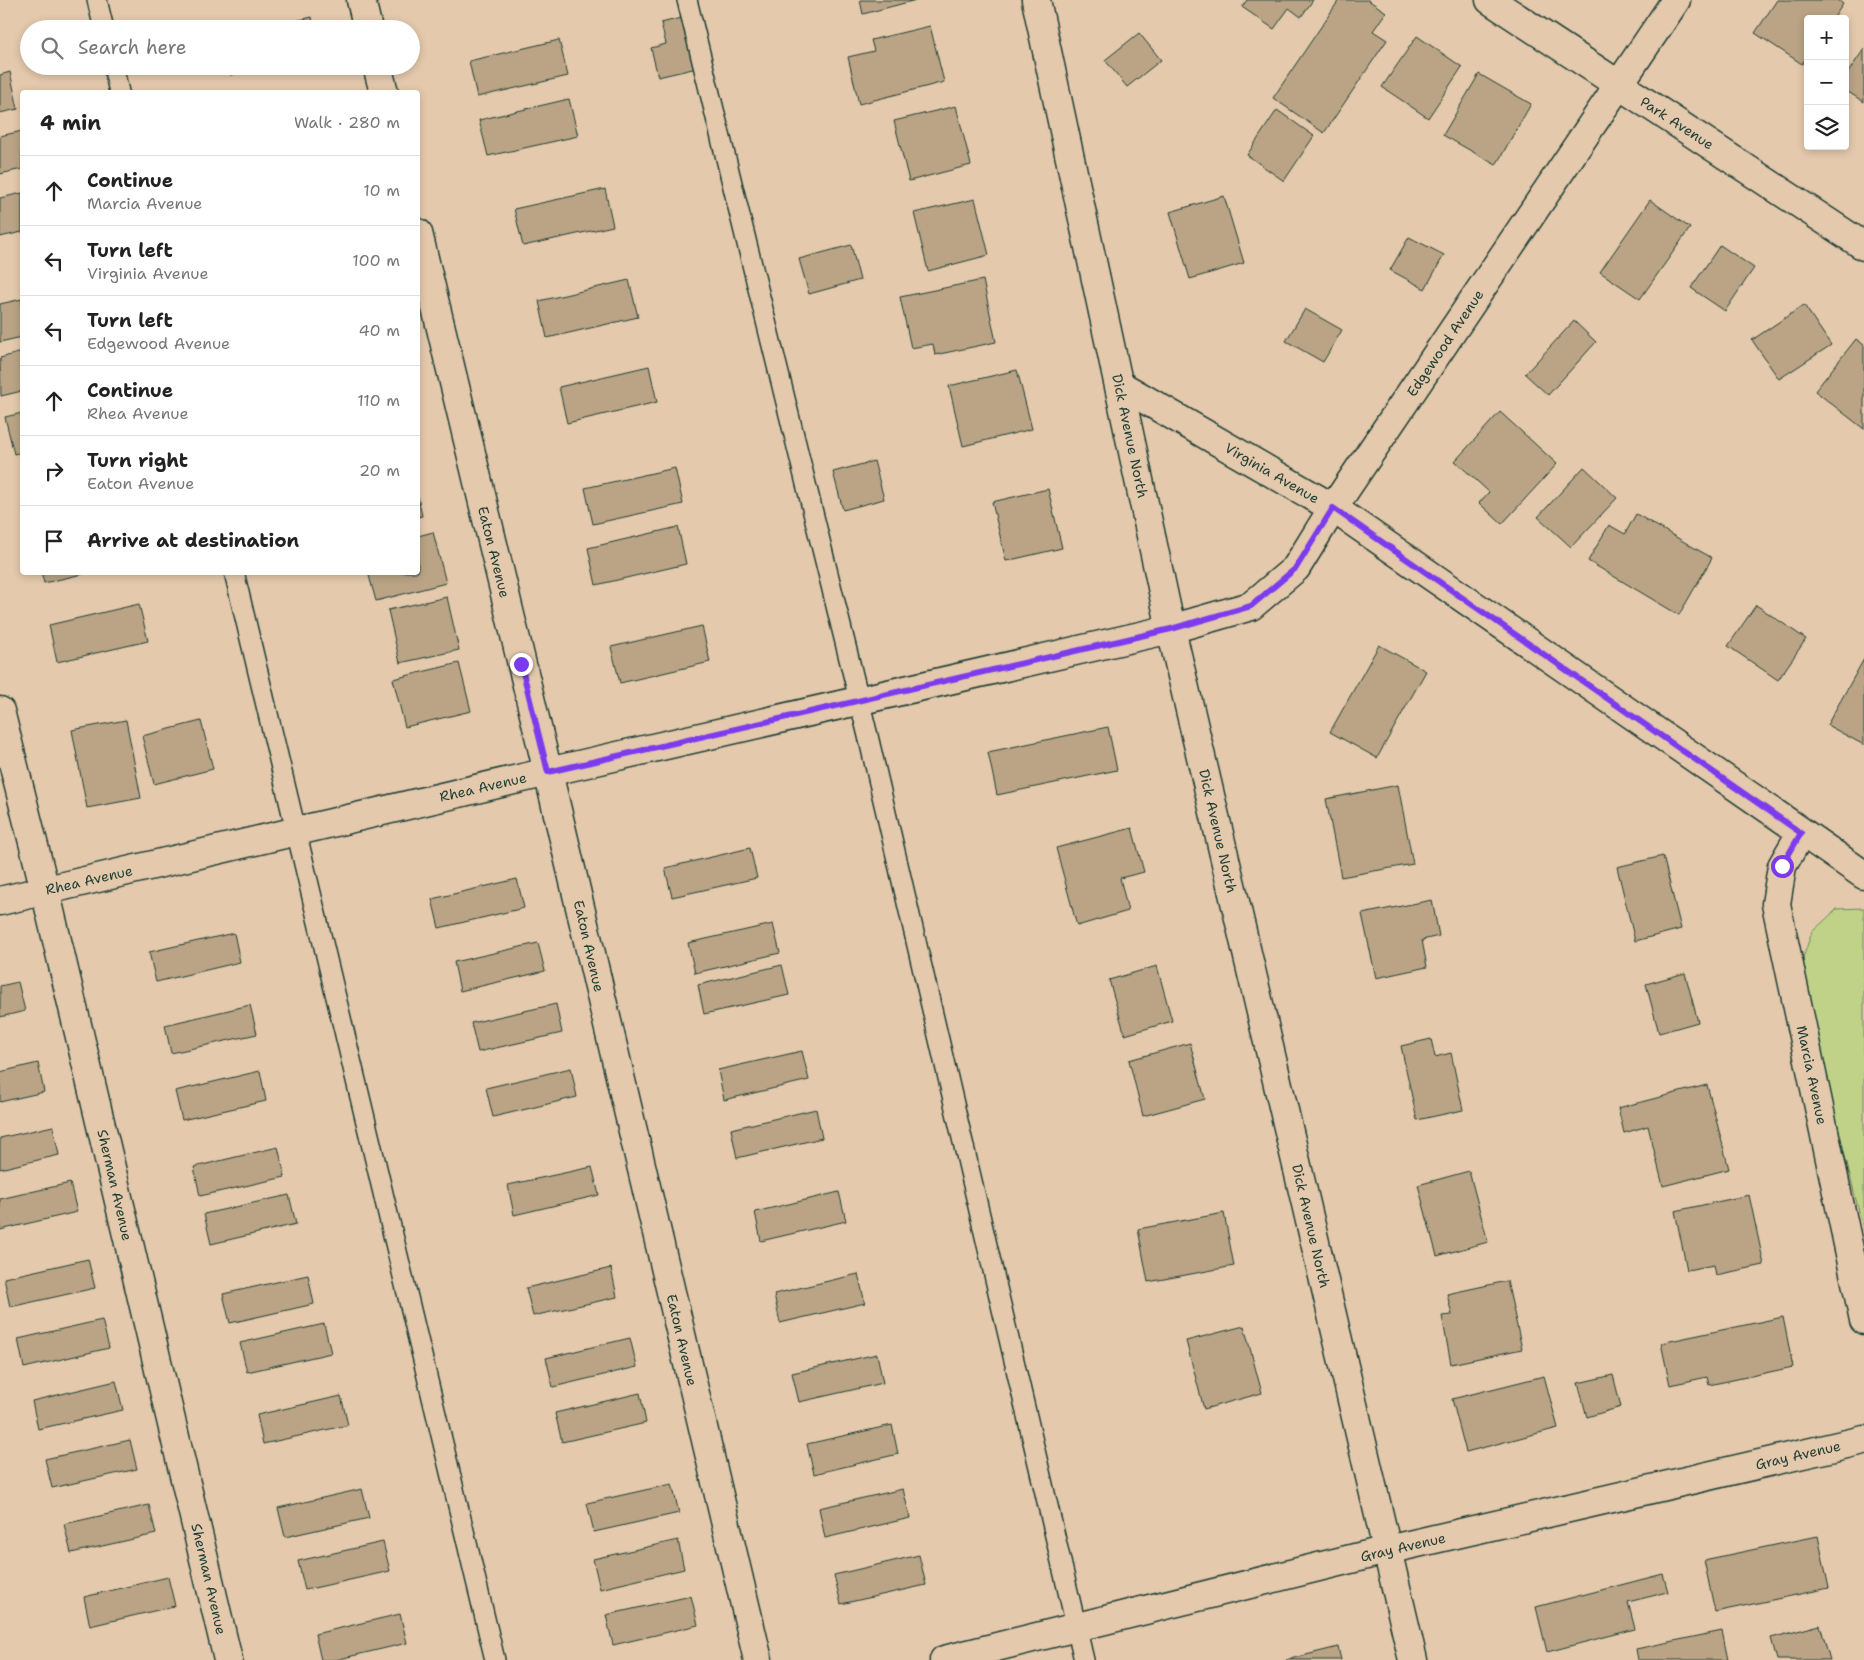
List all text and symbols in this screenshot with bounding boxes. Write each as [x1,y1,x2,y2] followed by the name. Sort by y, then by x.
[1804,15,1849,150] map controls
[1804,15,1849,60] button: +
[20,20,420,75] search box
[38,34,66,62] icon: search
[78,35,187,60] text: Search here
[1804,60,1849,105] button: −
[1637,93,1717,154] street label: Park Avenue
[1804,105,1849,150] button: layers
[40,109,101,137] text: 4 min
[294,112,400,133] text: Walk · 280 m
[87,168,173,193] text: Continue
[40,177,68,205] icon: ahead
[363,180,400,201] text: 10 m
[87,193,202,214] text: Marcia Avenue
[87,238,173,263] text: Turn left
[40,247,68,275] icon: left
[352,250,400,271] text: 100 m
[87,263,209,284] text: Virginia Avenue
[1403,286,1488,400] street label: Edgewood Avenue
[87,308,173,333] text: Turn left
[40,317,68,345] icon: left
[358,320,400,341] text: 40 m
[87,333,230,354] text: Edgewood Avenue
[1108,372,1152,500] street label: Dick Avenue North
[87,378,173,403] text: Continue
[40,387,68,415] icon: ahead
[357,390,400,411] text: 110 m
[87,403,188,424] text: Rhea Avenue
[1221,439,1323,507] street label: Virginia Avenue
[87,448,188,473] text: Turn right
[40,457,68,485] icon: right
[359,460,400,481] text: 20 m
[87,473,194,494] text: Eaton Avenue
[474,504,514,600] street label: Eaton Avenue
[40,527,68,555] icon: arrive
[87,528,299,553] text: Arrive at destination
[510,653,533,676] route end
[1195,767,1241,895] street label: Dick Avenue North
[438,768,528,806] street label: Rhea Avenue
[1771,855,1794,878] route start
[44,861,134,899] street label: Rhea Avenue
[570,898,608,994] street label: Eaton Avenue
[1793,1024,1831,1126] street label: Marcia Avenue
[93,1128,137,1242] street label: Sherman Avenue
[1288,1162,1334,1290] street label: Dick Avenue North
[663,1292,701,1388] street label: Eaton Avenue
[1754,1436,1842,1474] street label: Gray Avenue
[187,1522,231,1636] street label: Sherman Avenue
[1359,1528,1447,1566] street label: Gray Avenue

